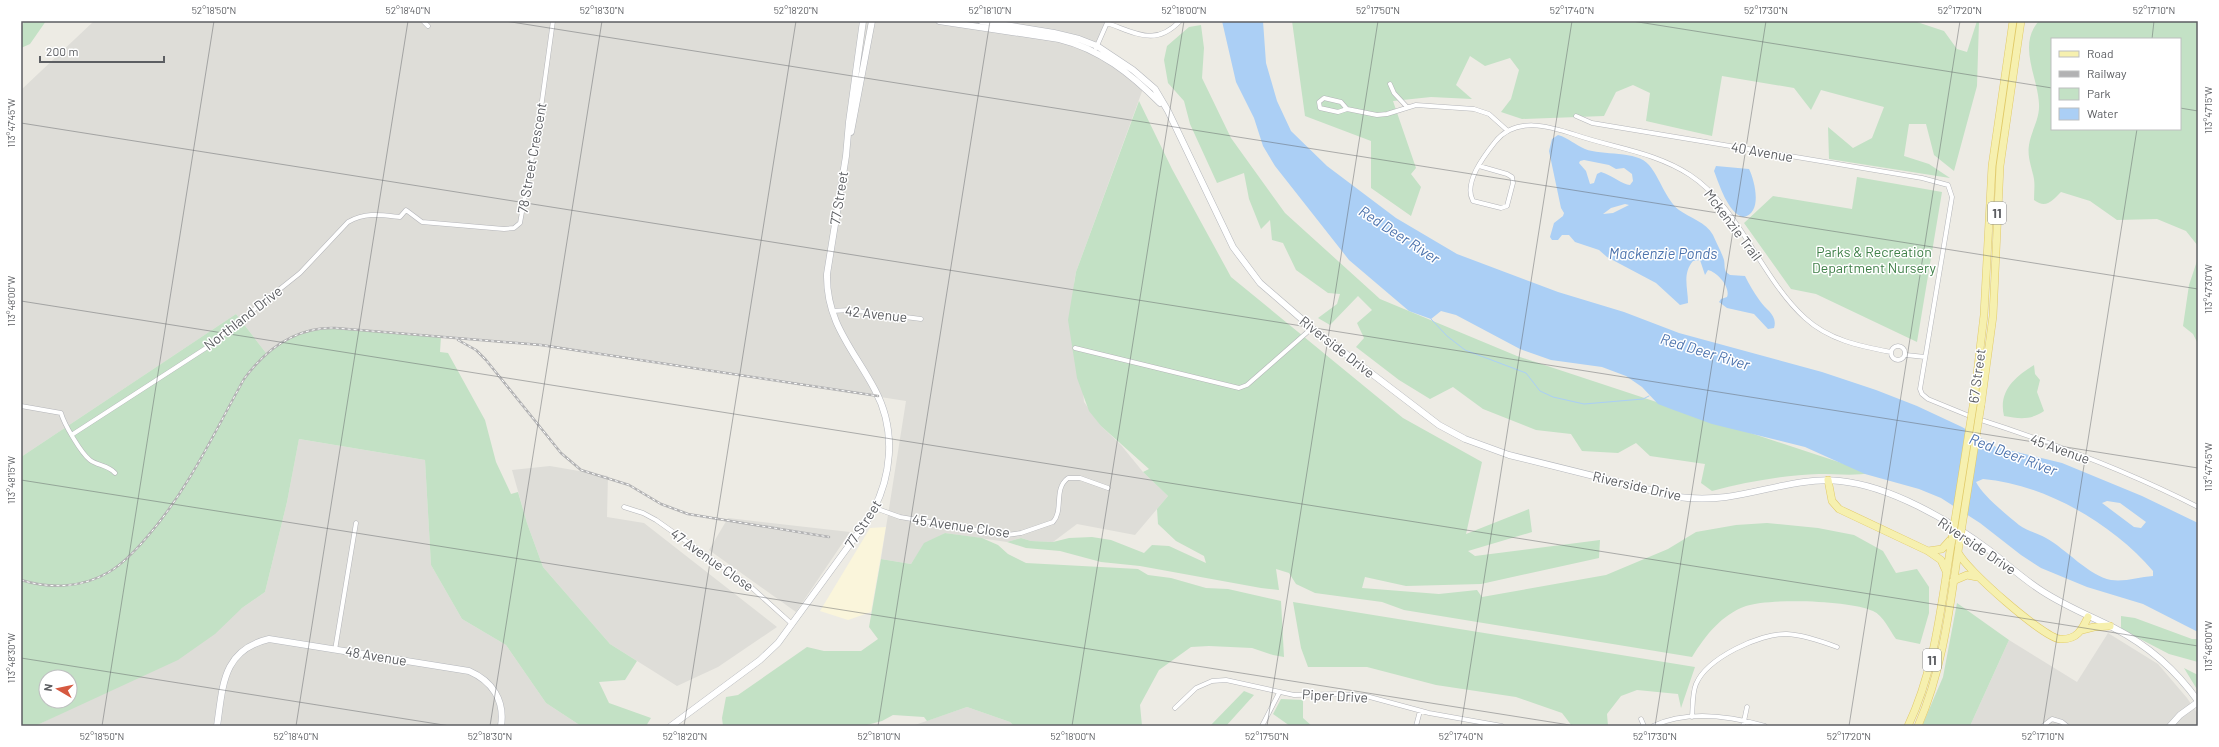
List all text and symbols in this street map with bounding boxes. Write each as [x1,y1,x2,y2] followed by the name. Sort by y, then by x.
[192,4,236,16] text: 52°18'50"N
[386,4,430,16] text: 52°18'40"N
[580,4,624,16] text: 52°18'30"N
[774,4,818,16] text: 52°18'20"N
[969,4,1011,16] text: 52°18'10"N
[1161,4,1207,16] text: 52°18'00"N
[1356,4,1400,16] text: 52°17'50"N
[1550,4,1594,16] text: 52°17'40"N
[1744,4,1788,16] text: 52°17'30"N
[1938,4,1982,16] text: 52°17'20"N
[2133,4,2175,16] text: 52°17'10"N
[40,38,164,64] scale bar
[2051,38,2181,130] legend
[46,44,78,58] text: 200 m
[2087,46,2114,60] text: Road
[2087,66,2127,80] text: Railway
[2087,86,2111,100] text: Park
[2202,86,2214,134] text: 113°47'15"W
[5,98,17,148] text: 113°47'45"W
[513,101,550,215] street label: 78 Street Crescent
[2087,106,2119,120] text: Water
[1730,138,1795,165] street label: 40 Avenue
[826,170,851,226] street label: 77 Street
[1701,186,1766,264] street label: Mckenzie Trail
[1356,201,1444,267] water label: Red Deer River
[1988,202,2006,224] road number: 11
[1812,243,1937,276] park label: Parks & Recreation Department Nursery
[1609,244,1717,262] water label: Mackenzie Ponds
[2202,264,2214,314] text: 113°47'30"W
[5,275,17,326] text: 113°48'00"W
[200,282,285,353] street label: Northland Drive
[844,302,908,325] street label: 42 Avenue
[1296,312,1378,381] street label: Riverside Drive
[1658,329,1753,373] water label: Red Deer River
[1964,348,1989,404] street label: 67 Street
[1967,429,2060,479] water label: Red Deer River
[2028,430,2092,467] street label: 45 Avenue
[2202,442,2214,492] text: 113°47'45"W
[5,456,17,504] text: 113°48'15"W
[1591,467,1683,504] street label: Riverside Drive
[841,496,884,551] street label: 77 Street
[911,510,1011,541] street label: 45 Avenue Close
[1935,513,2020,578] street label: Riverside Drive
[667,525,757,595] street label: 47 Avenue Close
[2202,620,2214,671] text: 113°48'00"W
[5,633,17,683] text: 113°48'30"W
[344,642,408,669] street label: 48 Avenue
[1923,649,1941,671] road number: 11
[38,669,78,709] north arrow
[41,683,55,692] text: N
[1302,685,1368,706] street label: Piper Drive
[80,730,124,742] text: 52°18'50"N
[274,730,318,742] text: 52°18'40"N
[468,730,512,742] text: 52°18'30"N
[663,730,707,742] text: 52°18'20"N
[858,730,900,742] text: 52°18'10"N
[1050,730,1096,742] text: 52°18'00"N
[1245,730,1289,742] text: 52°17'50"N
[1439,730,1483,742] text: 52°17'40"N
[1633,730,1677,742] text: 52°17'30"N
[1827,730,1871,742] text: 52°17'20"N
[2022,730,2064,742] text: 52°17'10"N

